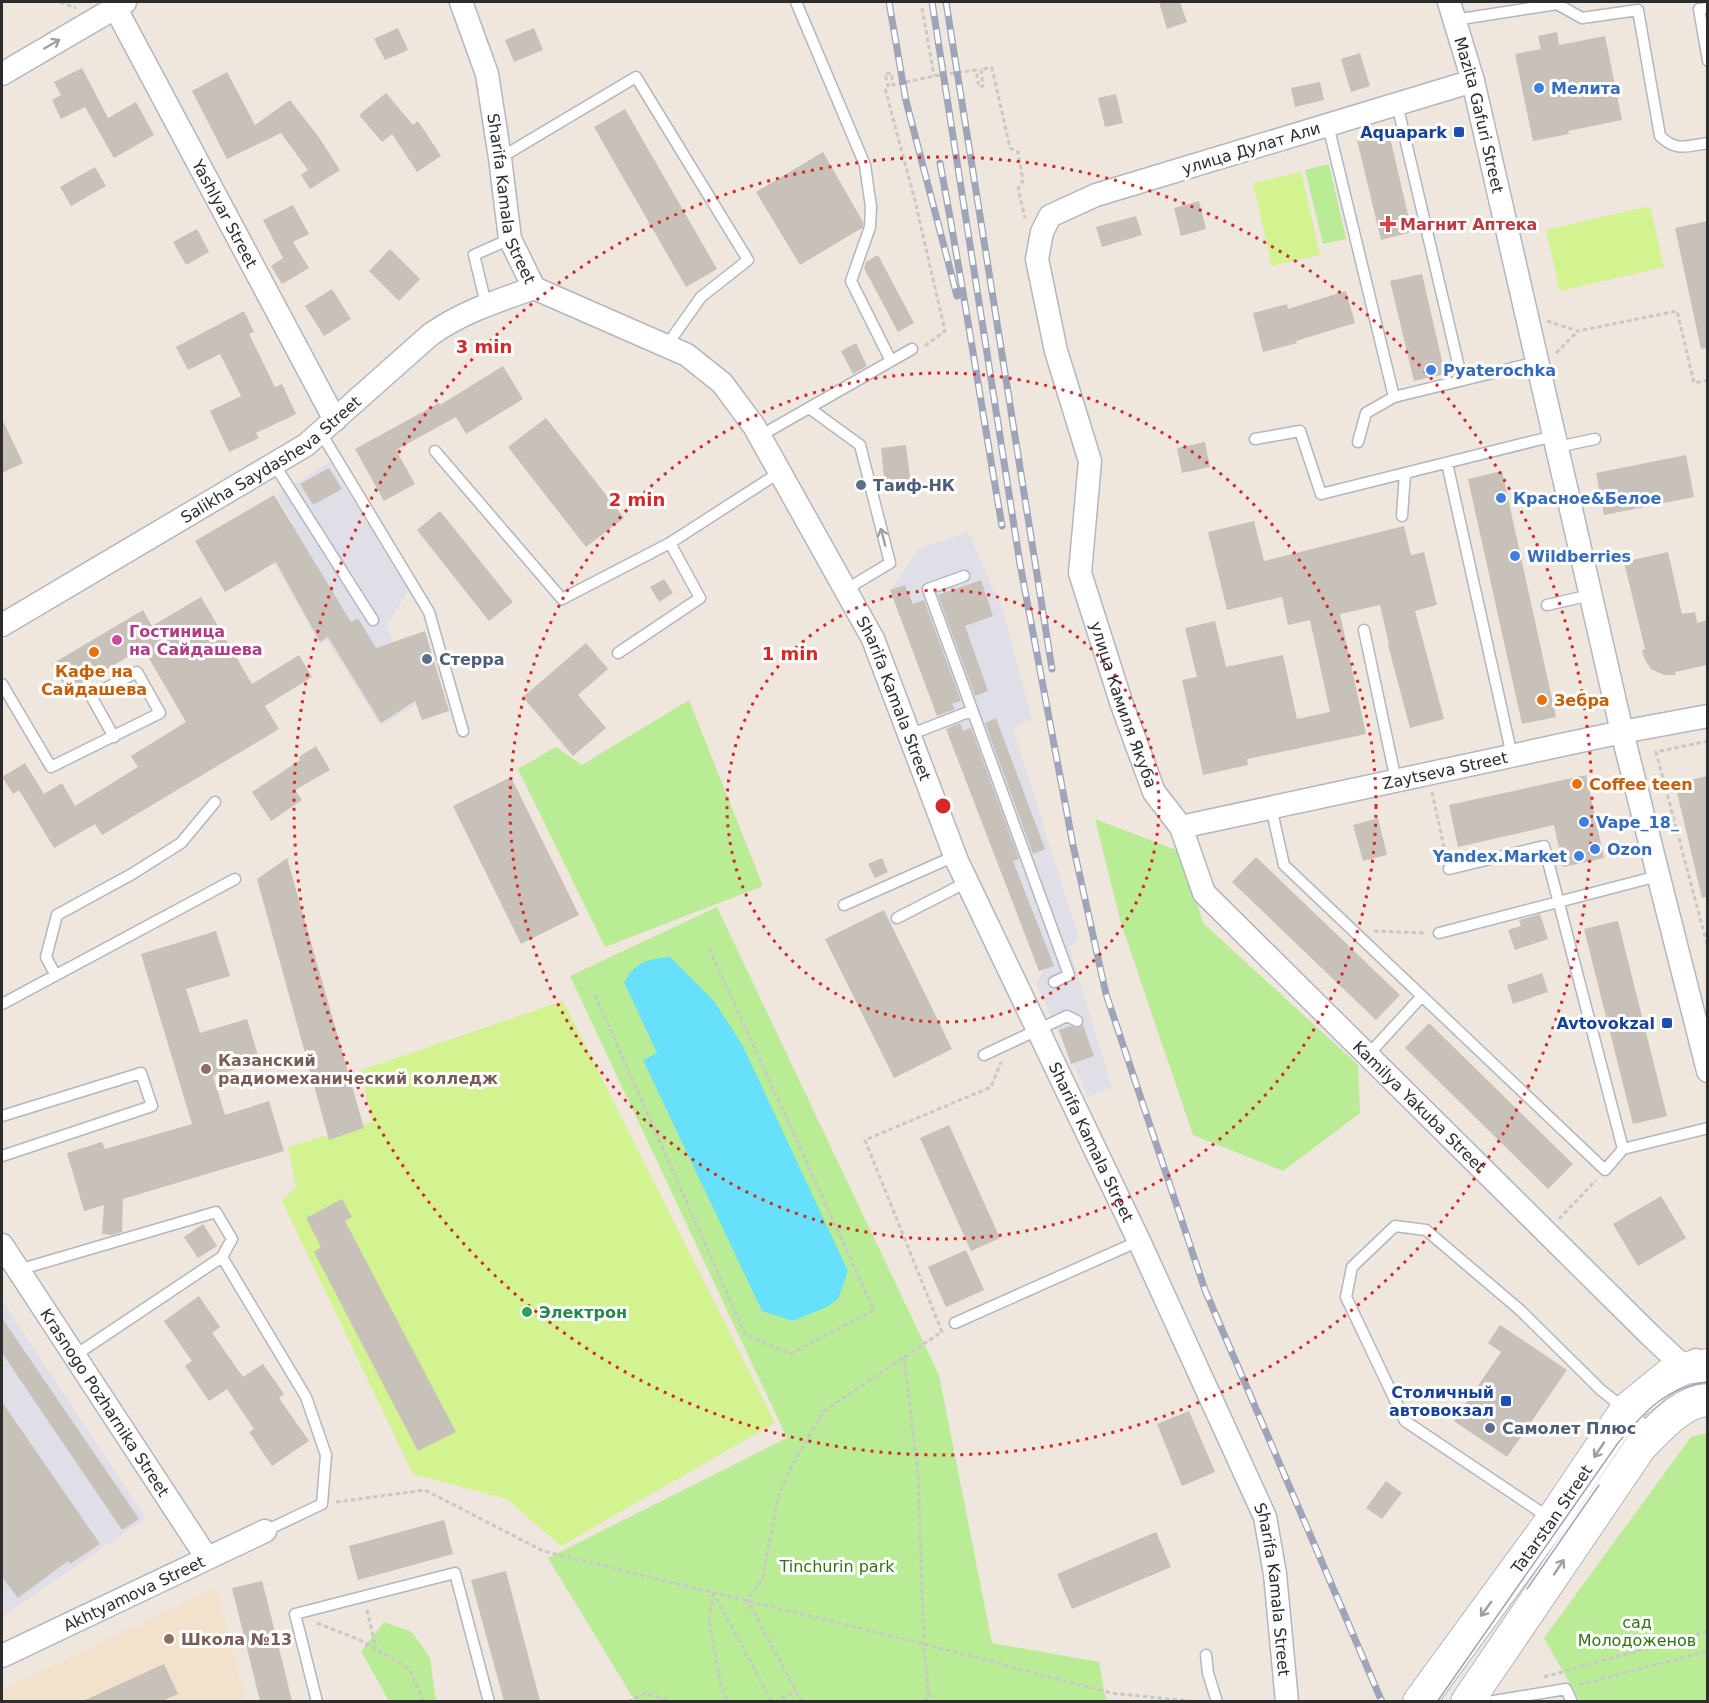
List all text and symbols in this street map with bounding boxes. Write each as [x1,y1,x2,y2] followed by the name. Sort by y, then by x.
[1450,35,1507,195] street label: Mazita Gafuri Street
[43,38,60,50] one-way arrow
[1551,79,1621,98] place label: Мелита
[1532,81,1546,95] marker: Мелита
[483,112,539,287] street label: Sharifa Kamala Street
[1180,118,1323,179] street label: улица Дулат Али
[1360,123,1447,142] place label: Aquapark
[1452,125,1466,139] marker: Aquapark
[188,155,261,271] street label: Yashlyar Street
[1400,215,1537,234] place label: Магнит Аптека
[1381,217,1395,231] marker: Магнит Аптека
[456,336,512,357] text: 3 min
[1443,361,1556,380] place label: Pyaterochka
[1424,363,1438,377] marker: Pyaterochka
[177,392,365,527] street label: Salikha Saydasheva Street
[873,476,955,495] place label: Таиф-НК
[854,478,868,492] marker: Таиф-НК
[609,489,665,510] text: 2 min
[1513,489,1661,508] place label: Красное&Белое
[1494,491,1508,505] marker: Красное&Белое
[877,528,889,547] one-way arrow
[1527,547,1631,566] place label: Wildberries
[1508,549,1522,563] marker: Wildberries
[852,613,935,783] street label: Sharifa Kamala Street
[1086,619,1161,790] street label: улица Камиля Якуба
[129,622,263,659] place label: Гостиница на Сайдашева
[110,633,124,647] marker: Гостиница на Сайдашева
[762,643,818,664] text: 1 min
[87,645,101,659] marker: Кафе на Сайдашева
[439,650,505,669] place label: Стерра
[420,652,434,666] marker: Стерра
[41,662,147,699] place label: Кафе на Сайдашева
[1554,691,1610,710] place label: Зебра
[1535,693,1549,707] marker: Зебра
[1381,748,1509,793] street label: Zaytseva Street
[1589,775,1693,794] place label: Coffee teen
[1570,777,1584,791] marker: Coffee teen
[933,796,953,816] centre of rings
[1596,813,1679,832] place label: Vape_18_
[1577,815,1591,829] marker: Vape_18_
[1607,840,1652,859] place label: Ozon
[1588,842,1602,856] marker: Ozon
[1432,847,1567,866] place label: Yandex.Market
[1572,849,1586,863] marker: Yandex.Market
[1556,1014,1655,1033] place label: Avtovokzal
[1660,1016,1674,1030] marker: Avtovokzal
[1349,1037,1489,1177] street label: Kamilya Yakuba Street
[218,1051,498,1088] place label: Казанский радиомеханический колледж
[1045,1059,1137,1225] street label: Sharifa Kamala Street
[199,1062,213,1076] marker: Казанский радиомеханический колледж
[539,1303,627,1322] place label: Электрон
[36,1305,173,1500] street label: Krasnogo Pozharnika Street
[520,1305,534,1319] marker: Электрон
[1389,1383,1494,1420] place label: Столичный автовокзал
[1499,1394,1513,1408] marker: Столичный автовокзал
[1502,1419,1636,1438] place label: Самолет Плюс
[1483,1421,1497,1435] marker: Самолет Плюс
[1593,1441,1605,1458] one-way arrow
[1507,1461,1596,1578] street label: Tatarstan Street
[1250,1500,1294,1677] street label: Sharifa Kamala Street
[60,1552,208,1635] street label: Akhtyamova Street
[779,1557,895,1576] park label: Tinchurin park
[1553,1559,1565,1575] one-way arrow
[1480,1601,1492,1617] one-way arrow
[1578,1613,1696,1650] park label: сад Молодоженов
[181,1630,292,1649] place label: Школа №13
[162,1632,176,1646] marker: Школа №13

